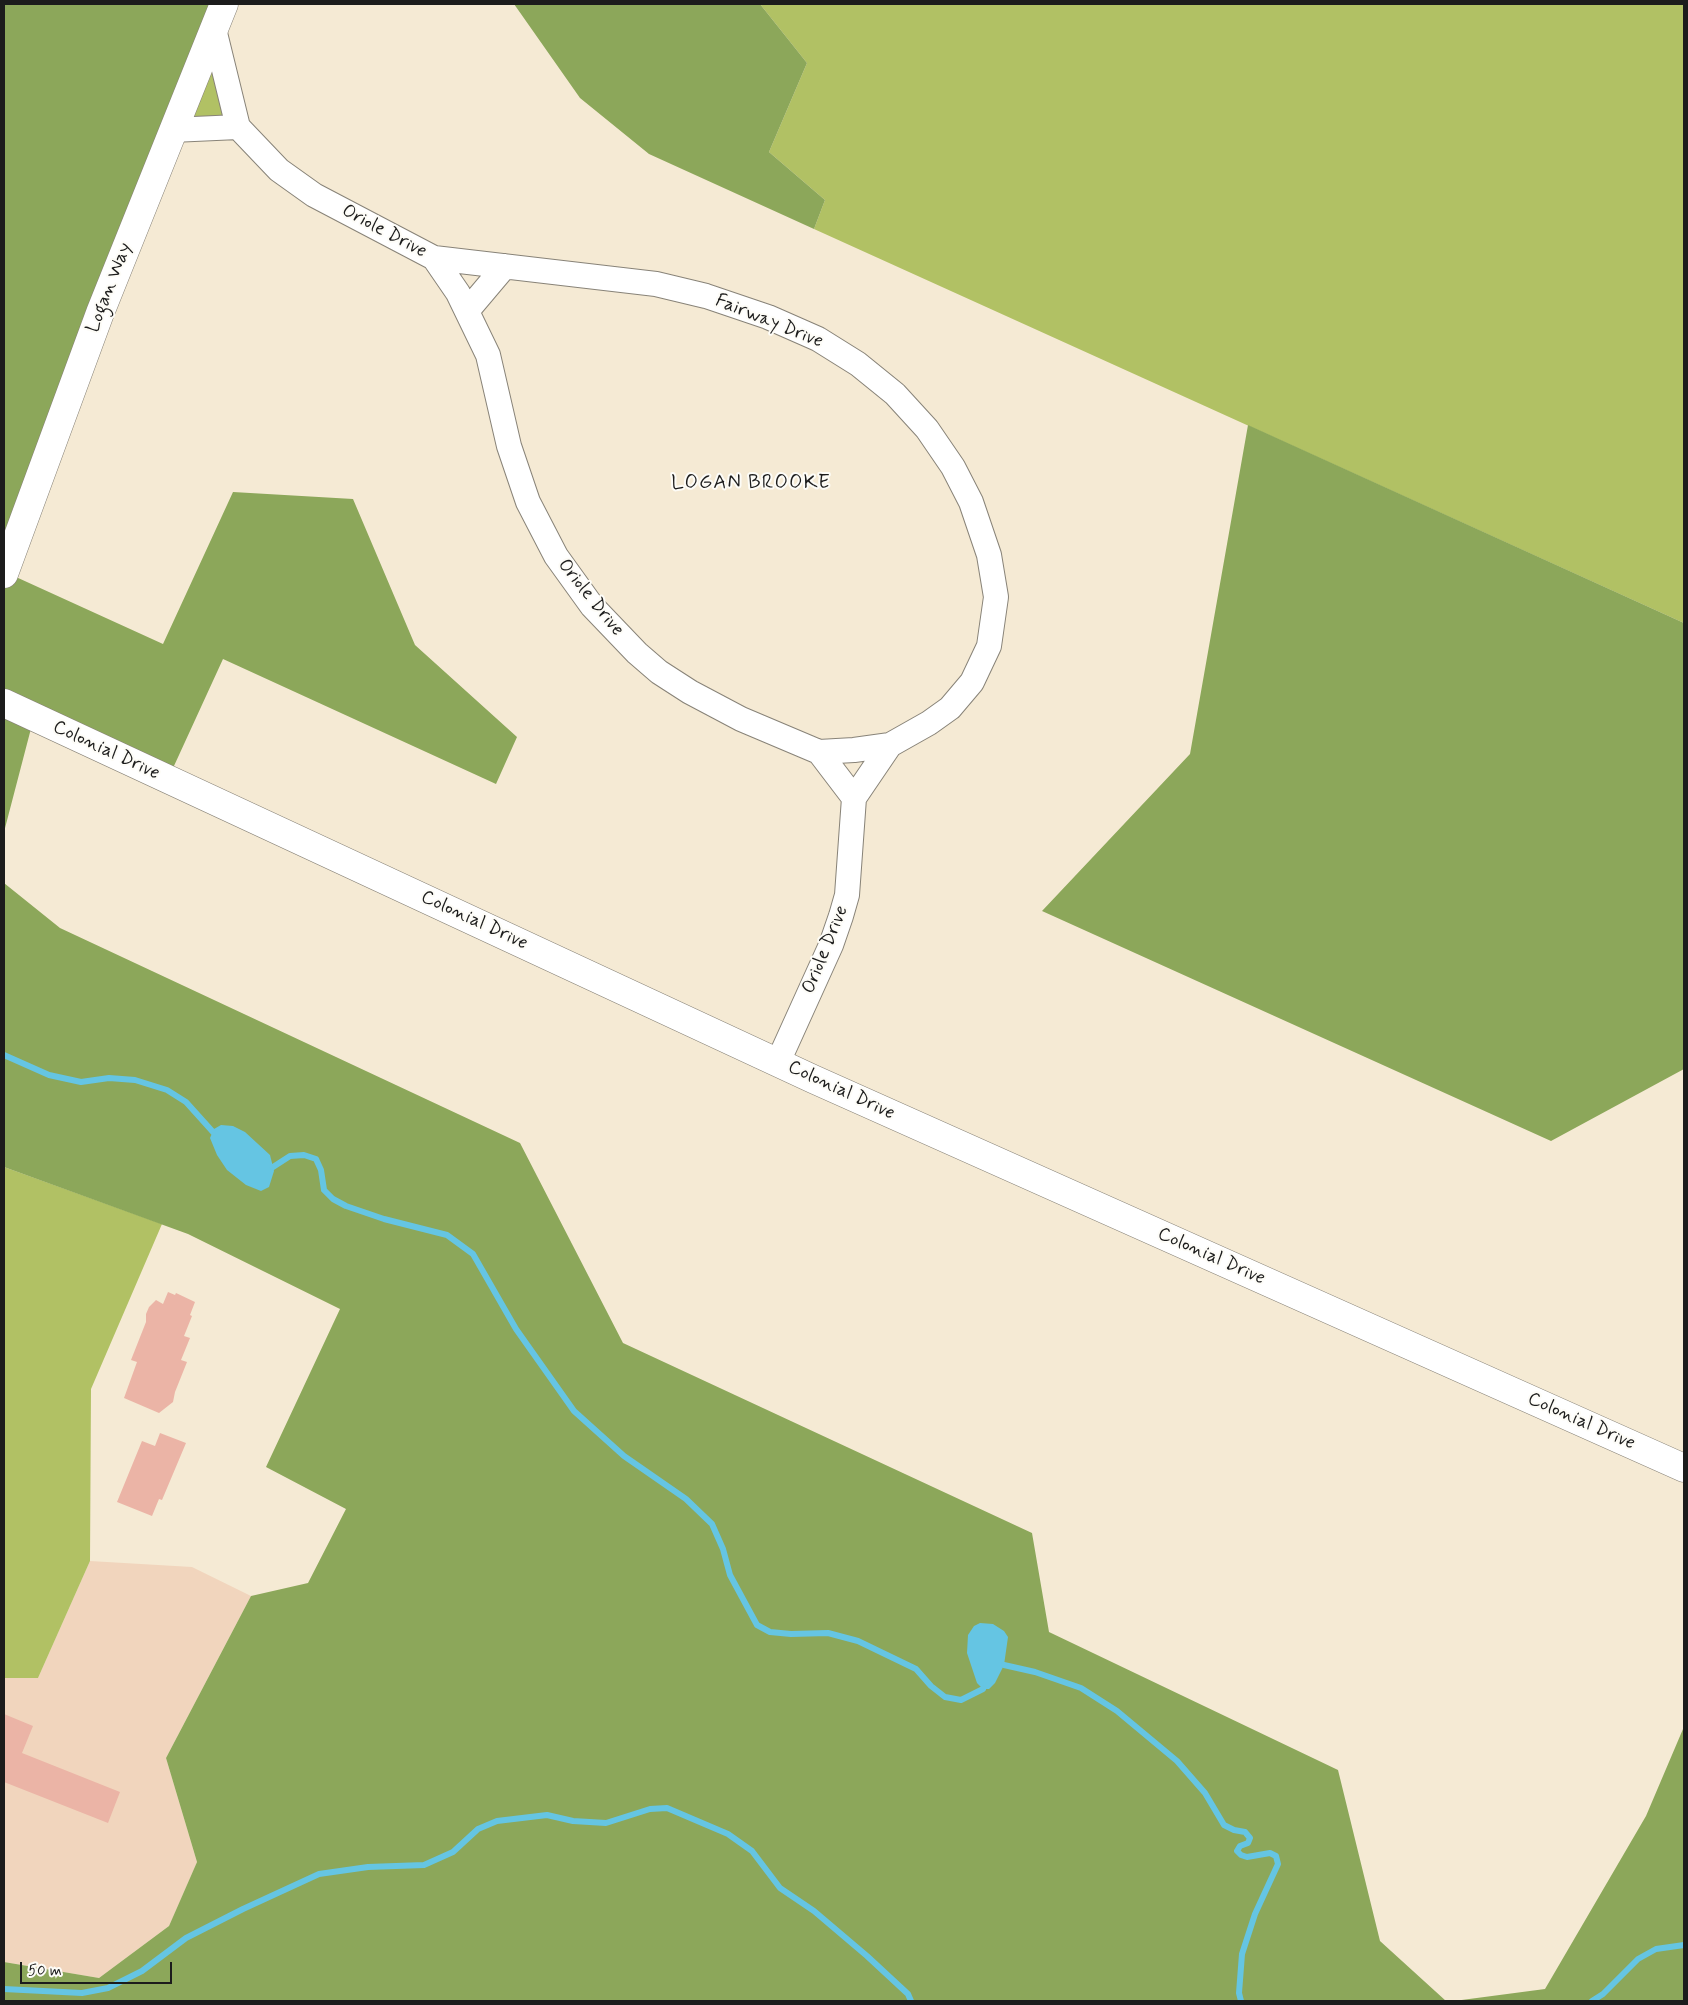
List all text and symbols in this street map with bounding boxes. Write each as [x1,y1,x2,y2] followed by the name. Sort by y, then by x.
[338,200,430,264] street label: Oriole Drive
[82,240,138,336] street label: Logan Way
[712,290,826,354] street label: Fairway Drive
[672,472,830,496] district label: LOGAN BROOKE
[552,555,628,641] street label: Oriole Drive
[49,716,163,786] street label: Colonial Drive
[417,886,531,956] street label: Colonial Drive
[798,903,854,997] street label: Oriole Drive
[784,1056,898,1126] street label: Colonial Drive
[1154,1223,1268,1291] street label: Colonial Drive
[1524,1388,1638,1456] street label: Colonial Drive
[22,1952,175,1984] scale bar
[28,1961,62,1981] text: 50 m

